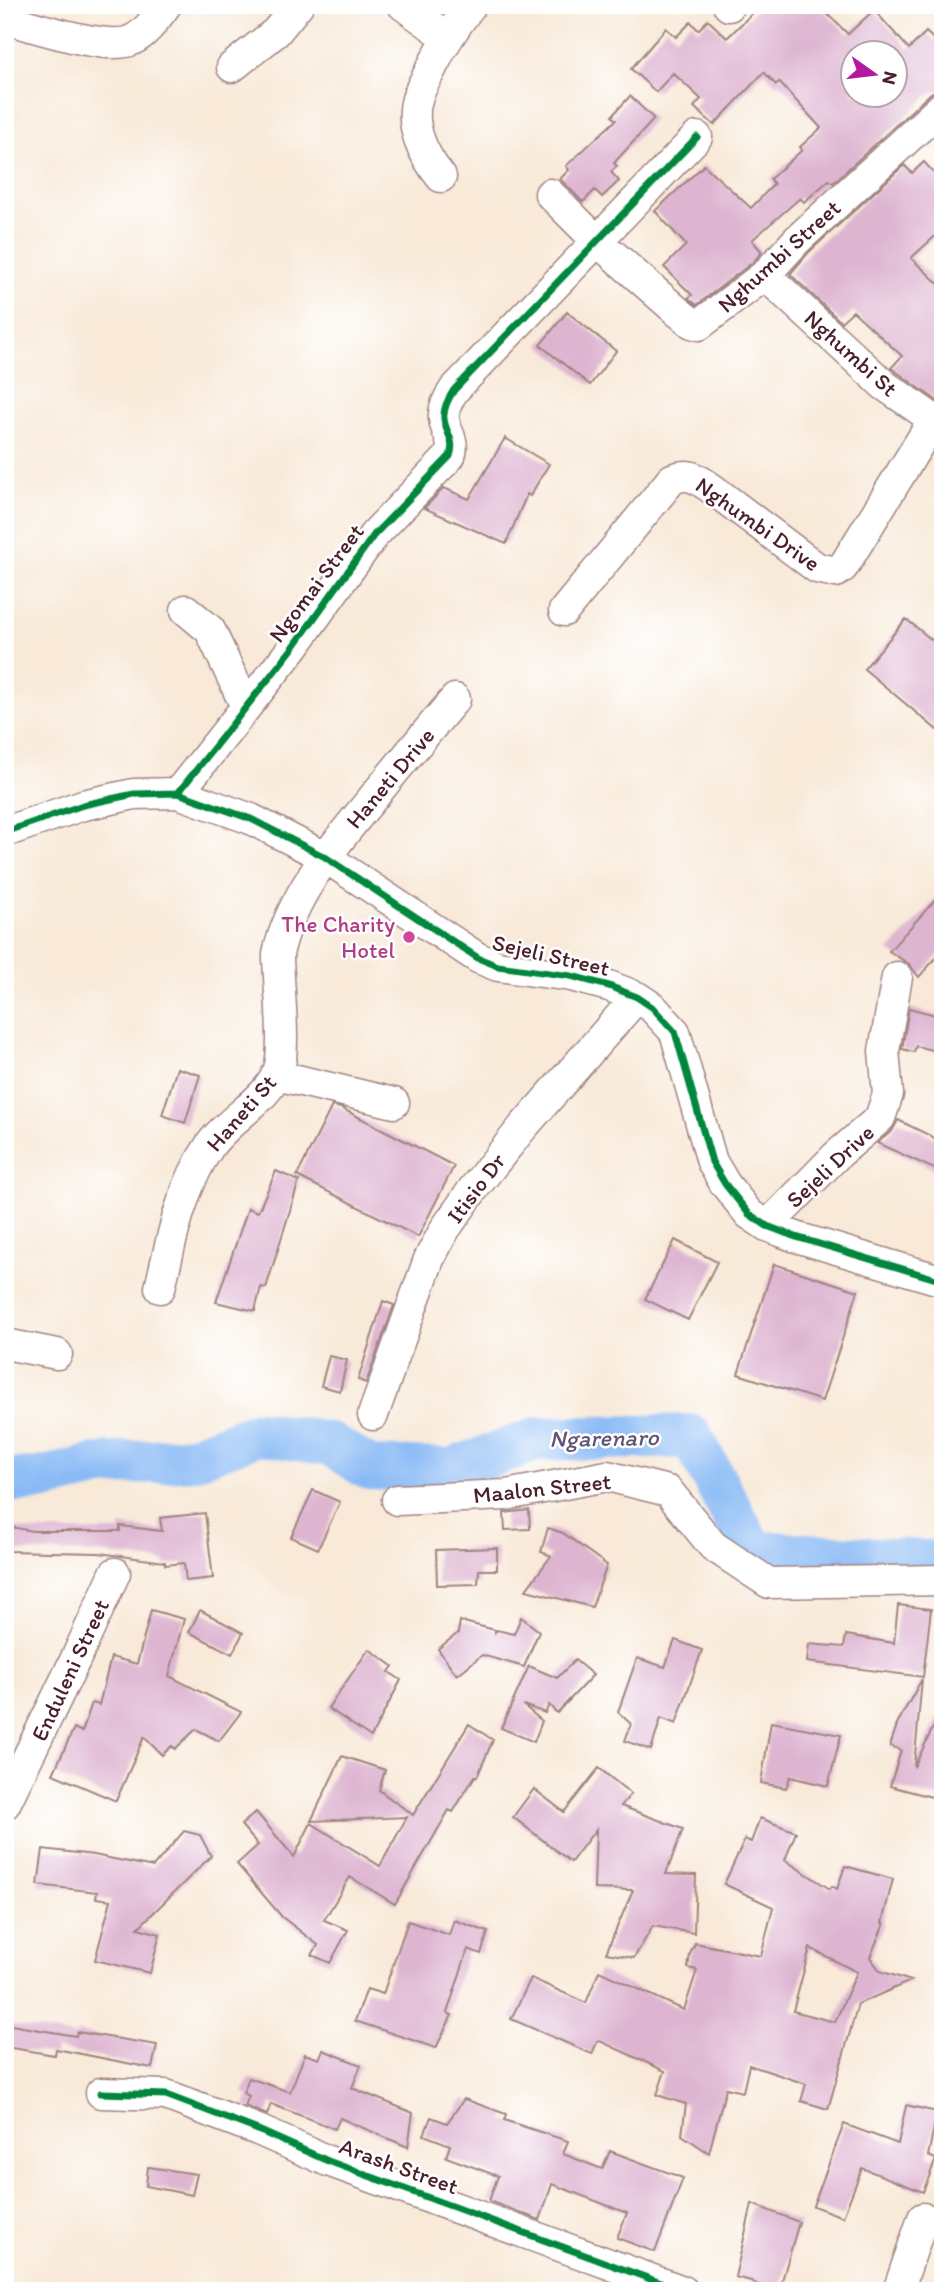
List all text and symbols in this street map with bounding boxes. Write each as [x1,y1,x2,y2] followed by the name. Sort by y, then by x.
[839,38,909,108] north arrow
[877,69,903,87] text: N
[712,194,846,318] street label: Nghumbi Street
[799,304,904,402] street label: Nghumbi St
[690,471,826,577] street label: Nghumbi Drive
[262,518,370,648] street label: Ngomai Street
[340,722,440,834] street label: Haneti Drive
[281,910,395,964] place label: The Charity Hotel
[490,928,613,982] street label: Sejeli Street
[401,929,417,945] marker: The Charity Hotel
[200,1068,282,1157] street label: Haneti St
[780,1118,880,1214] street label: Sejeli Drive
[441,1147,511,1229] street label: Itisio Dr
[549,1422,660,1453] water label: Ngarenaro
[472,1467,613,1509] street label: Maalon Street
[25,1595,115,1745] street label: Enduleni Street
[336,2132,463,2201] street label: Arash Street

